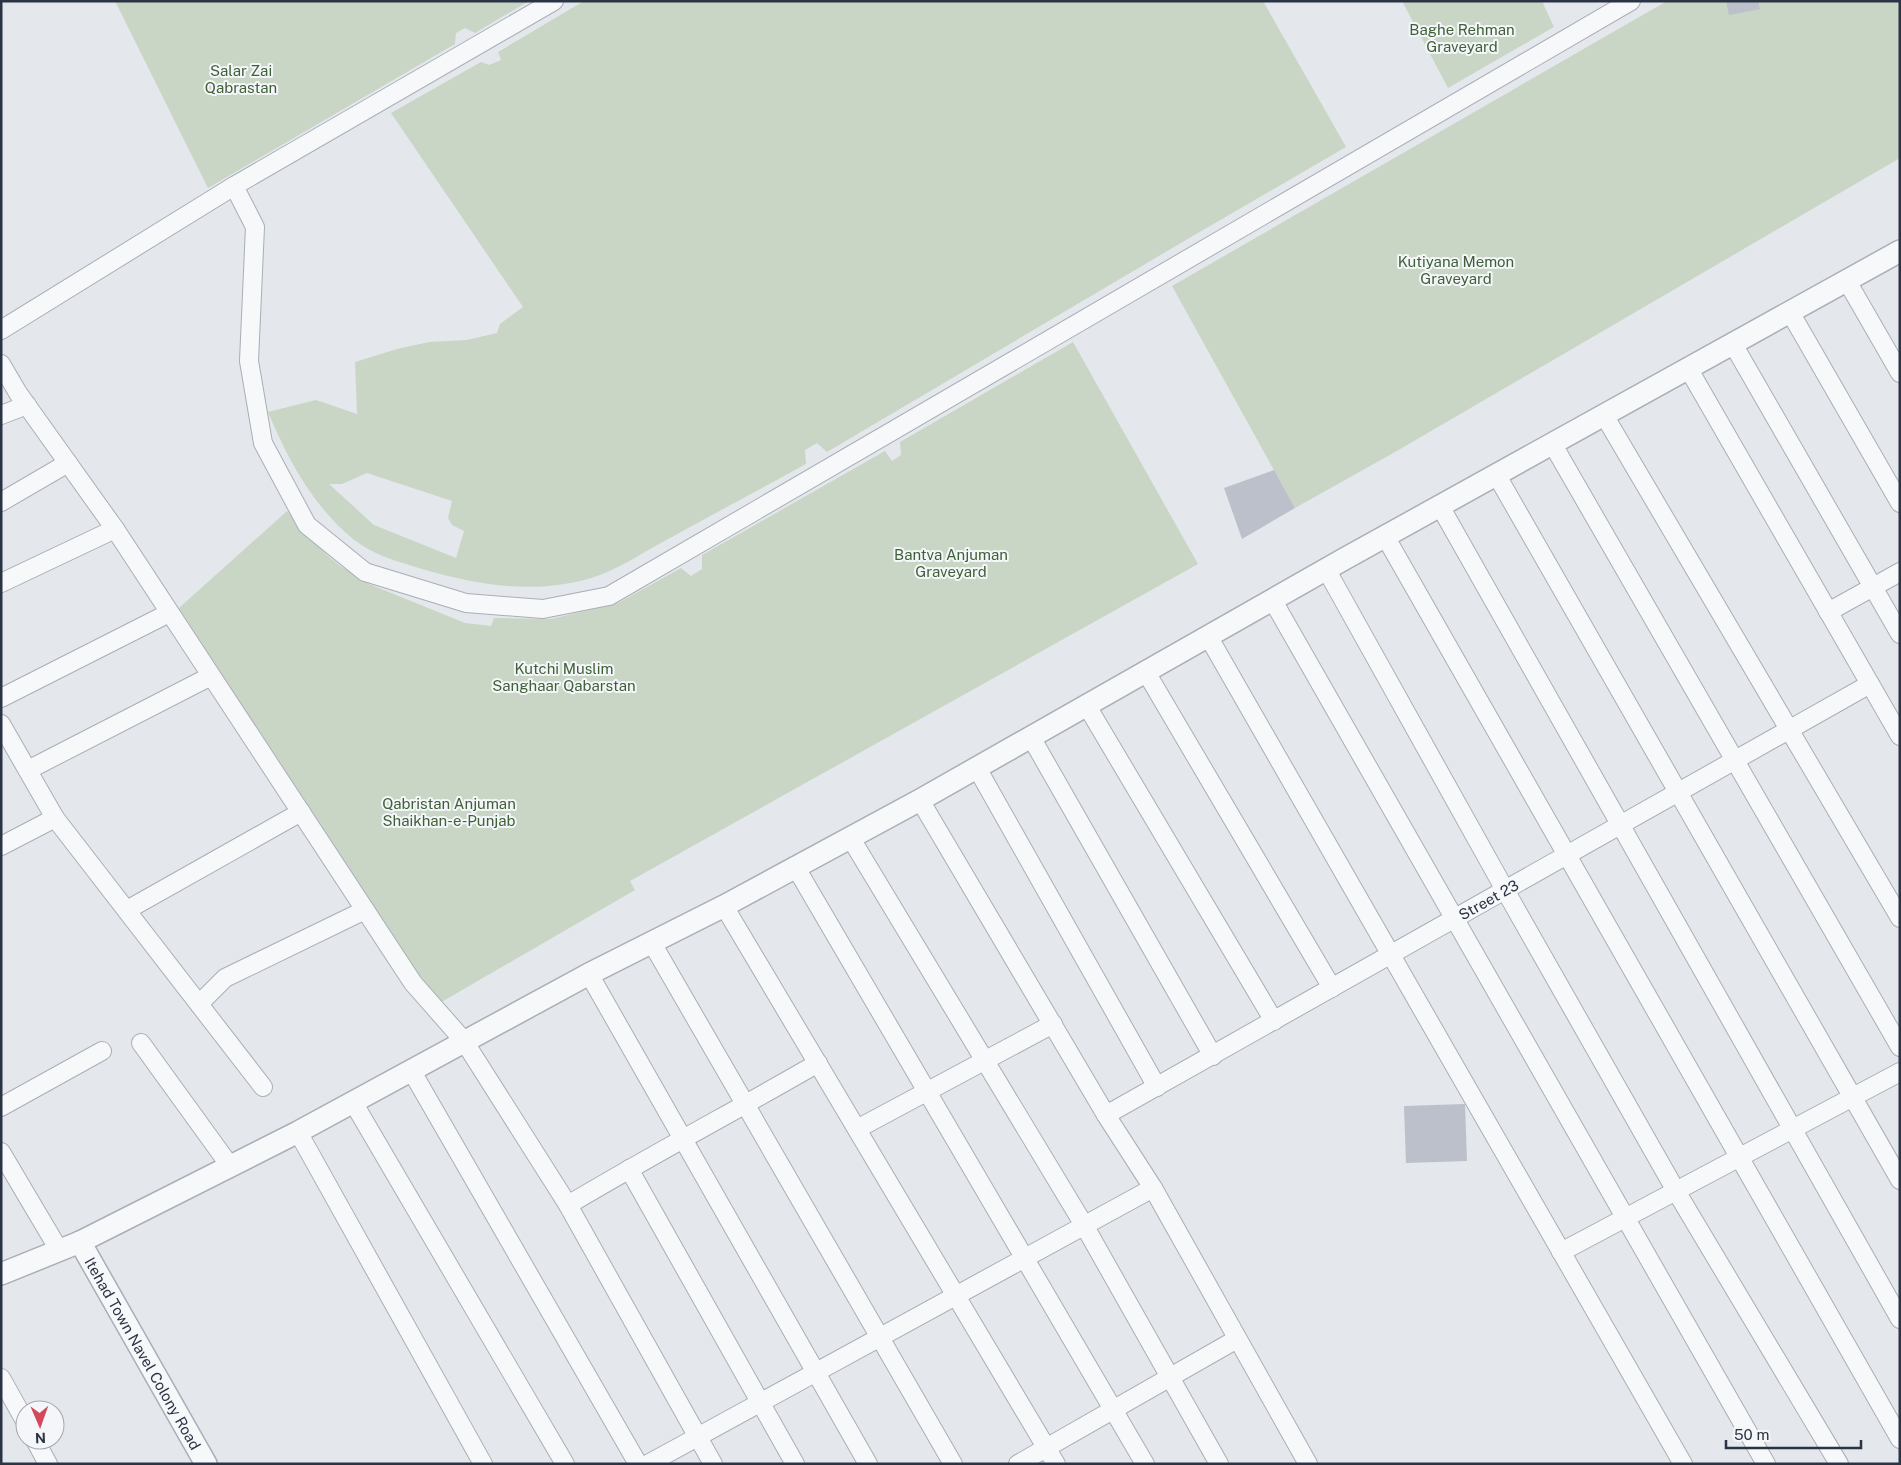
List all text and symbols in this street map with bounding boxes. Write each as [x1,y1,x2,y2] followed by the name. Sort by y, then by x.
[1409,21,1515,55] park label: Baghe Rehman Graveyard
[205,62,277,96] park label: Salar Zai Qabrastan
[1398,253,1514,287] park label: Kutiyana Memon Graveyard
[894,546,1008,580] park label: Bantva Anjuman Graveyard
[492,660,636,694] park label: Kutchi Muslim Sanghaar Qabarstan
[382,795,516,829] park label: Qabristan Anjuman Shaikhan-e-Punjab
[1455,876,1521,923] street label: Street 23
[82,1254,205,1453] street label: Itehad Town Navel Colony Road
[15,1400,65,1450] north arrow
[1726,1418,1861,1450] scale bar
[1734,1426,1769,1443] text: 50 m
[35,1430,46,1446] text: N

